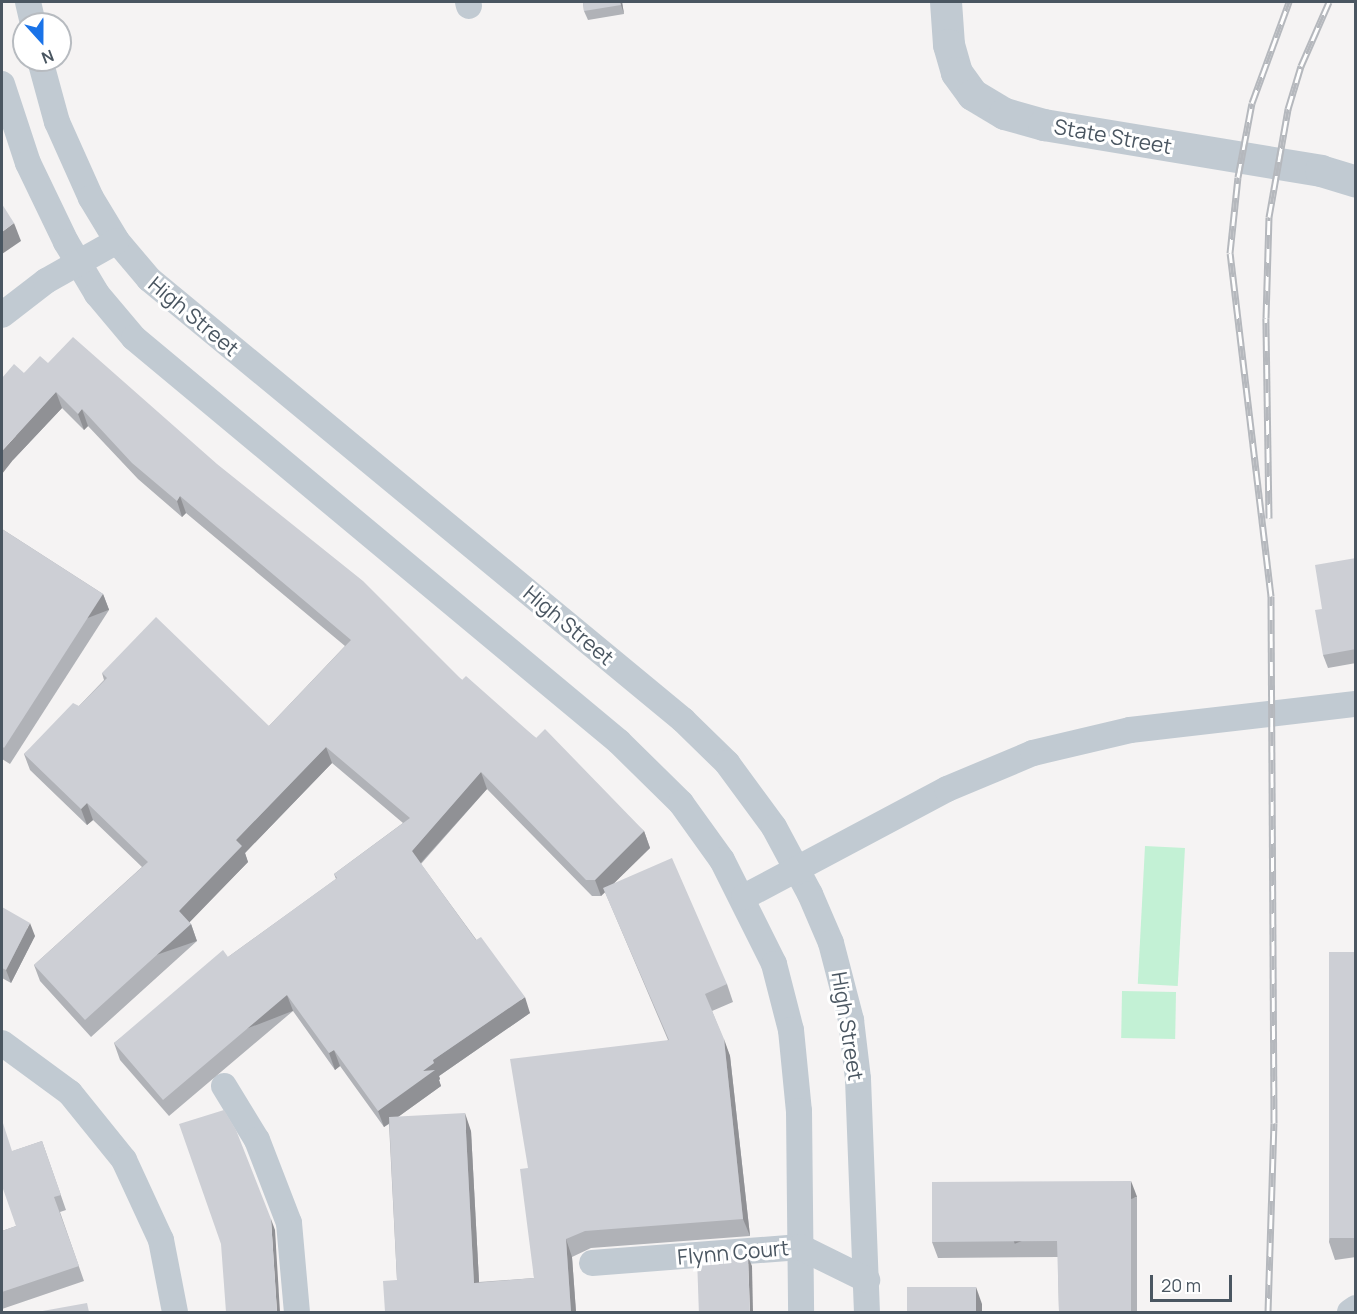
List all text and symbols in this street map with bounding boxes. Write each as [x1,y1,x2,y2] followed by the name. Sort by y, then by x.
[12,12,72,72] north arrow
[38,45,57,69] text: N
[1052,113,1174,159] street label: State Street
[144,271,244,361] street label: High Street
[519,580,619,670] street label: High Street
[827,970,869,1082] street label: High Street
[676,1235,790,1269] street label: Flynn Court
[1153,1263,1236,1301] scale bar
[1161,1273,1201,1297] text: 20 m

